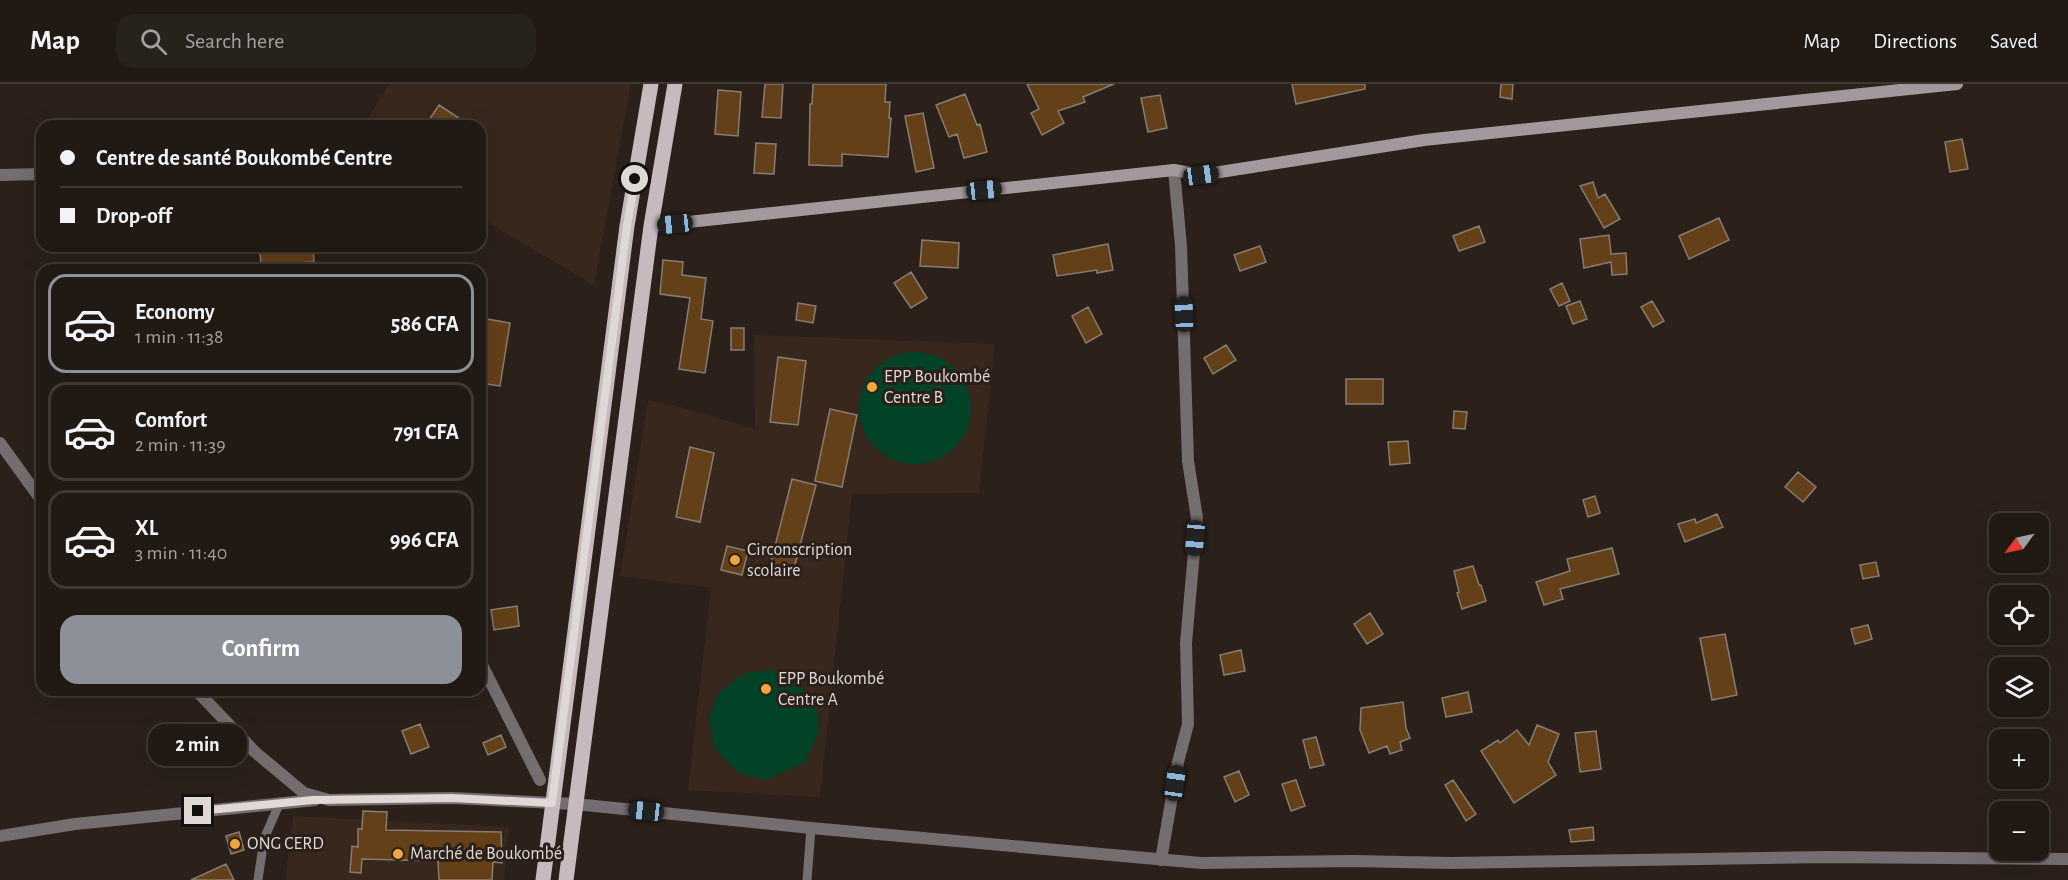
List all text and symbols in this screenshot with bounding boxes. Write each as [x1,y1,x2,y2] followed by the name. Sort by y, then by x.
[116,14,536,68] search box
[137,25,170,58] icon: search
[30,27,80,55] text: Map
[185,30,284,52] text: Search here
[1804,31,1840,52] text: Map
[1873,31,1957,52] text: Directions
[1990,31,2038,52] text: Saved
[96,147,392,169] text: Centre de santé Boukombé Centre
[1182,164,1220,186] car
[621,165,648,192] route start
[965,179,1003,201] car
[96,205,172,227] text: Drop-off
[656,213,694,235] car
[1174,296,1194,332] car
[63,297,117,351] icon: car
[135,301,215,323] text: Economy
[391,313,459,335] text: 586 CFA
[135,327,224,347] text: 1 min · 11:38
[884,368,990,407] place label: EPP Boukombé Centre B
[865,380,879,394] marker: EPP Boukombé Centre B
[63,405,117,459] icon: car
[135,409,207,431] text: Comfort
[394,421,459,443] text: 791 CFA
[135,435,226,455] text: 2 min · 11:39
[63,513,117,567] icon: car
[1989,513,2049,573] north arrow
[1989,513,2049,861] map controls
[135,517,158,539] text: XL
[1184,519,1206,557] car
[390,529,459,551] text: 996 CFA
[747,541,852,580] place label: Circonscription scolaire
[135,543,227,563] text: 3 min · 11:40
[728,553,742,567] marker: Circonscription scolaire
[1989,585,2049,645] button: locate
[60,615,462,684] button: Confirm
[1989,657,2049,717] button: layers
[778,670,884,709] place label: EPP Boukombé Centre A
[759,682,773,696] marker: EPP Boukombé Centre A
[148,724,248,766] callout: 2 min
[1989,729,2049,789] button: +
[175,735,220,755] text: 2 min
[1164,764,1186,802] car
[184,797,211,824] route end
[627,800,665,822] car
[1989,801,2049,861] button: −
[247,835,324,853] place label: ONG CERD
[228,837,242,851] marker: ONG CERD
[410,845,562,863] place label: Marché de Boukombé
[391,847,405,861] marker: Marché de Boukombé

